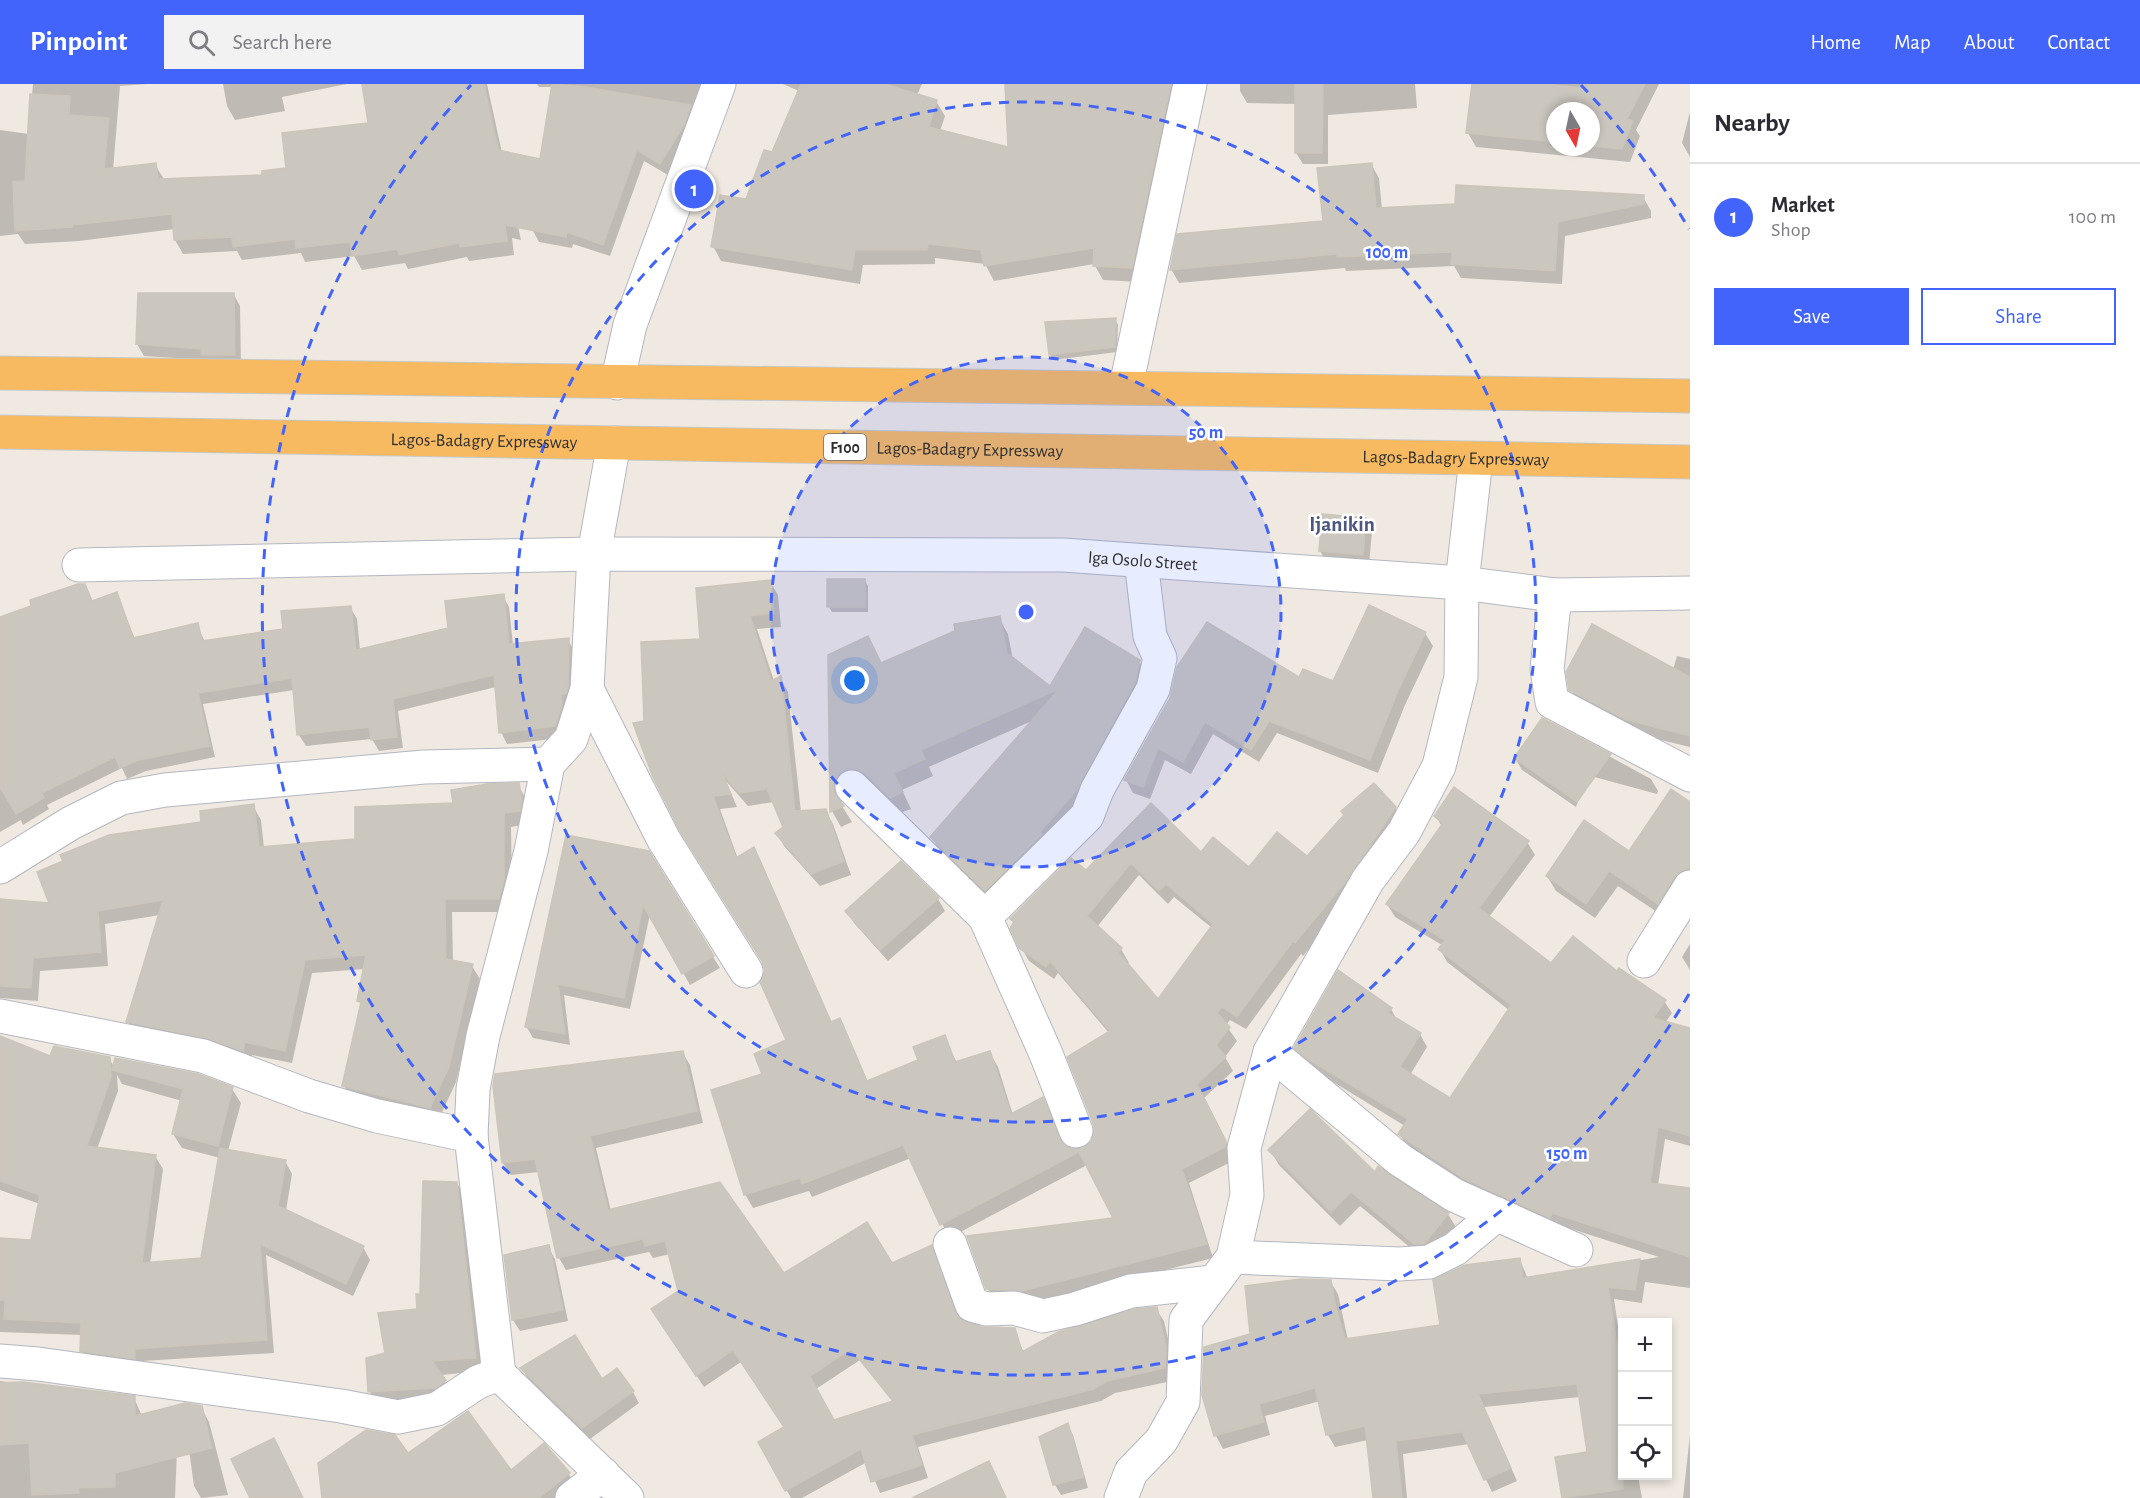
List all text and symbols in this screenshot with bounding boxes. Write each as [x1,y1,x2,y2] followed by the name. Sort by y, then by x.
[164,15,584,69] search box
[185,26,218,59] icon: search
[30,28,128,56] text: Pinpoint
[233,31,332,53] text: Search here
[1810,32,1861,53] text: Home
[1894,32,1931,53] text: Map
[1964,32,2014,53] text: About
[2047,32,2110,53] text: Contact
[1546,102,1600,156] north arrow
[1714,110,1790,136] text: Nearby
[674,166,714,212] pin: 1
[1771,194,1835,216] text: Market
[1730,207,1737,227] text: 1
[2069,207,2116,227] text: 100 m
[1771,220,1811,240] text: Shop
[1366,244,1408,262] text: 100 m
[1714,288,1909,345] button: Save
[1921,288,2116,345] button: Share
[1189,424,1223,442] text: 50 m
[390,431,578,452] street label: Lagos-Badagry Expressway
[824,434,866,460] road number: F100
[876,440,1064,461] street label: Lagos-Badagry Expressway
[1362,448,1550,470] street label: Lagos-Badagry Expressway
[1309,514,1375,535] district label: Ijanikin
[1087,549,1198,574] street label: Iga Osolo Street
[1016,602,1036,622] centre of rings
[840,666,869,695] your location
[1547,1145,1587,1163] text: 150 m
[1618,1318,1672,1480] map controls
[1618,1318,1672,1372] button: +
[1618,1372,1672,1426] button: −
[1618,1426,1672,1480] button: locate

